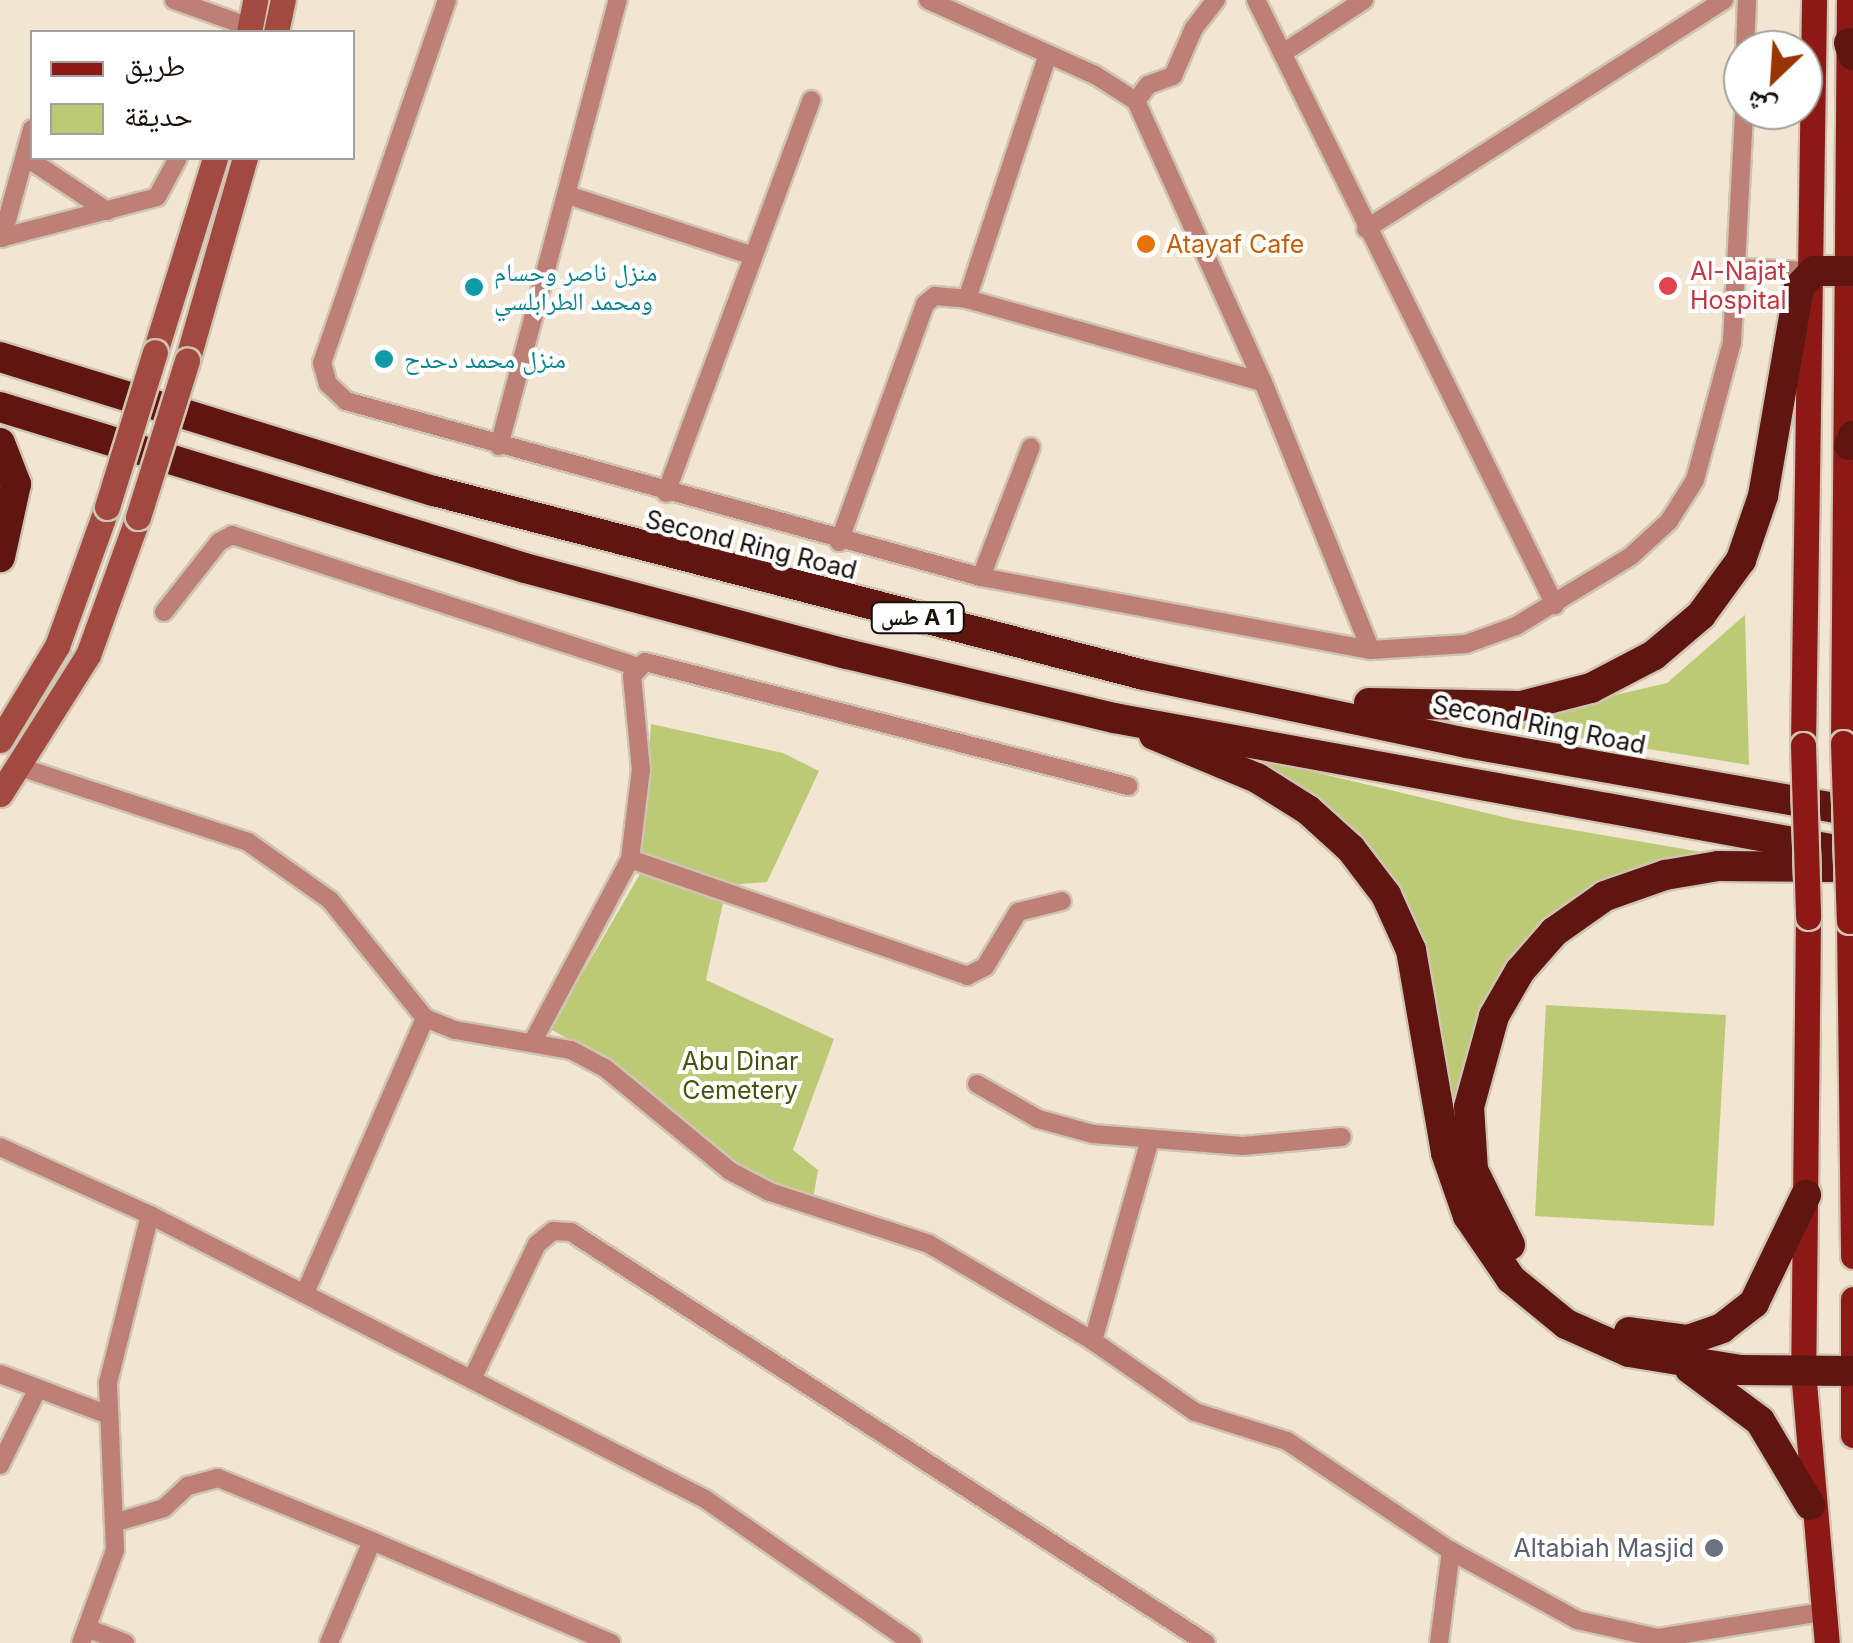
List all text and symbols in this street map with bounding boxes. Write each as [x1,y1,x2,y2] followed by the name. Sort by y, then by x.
[30,30,355,160] legend
[1723,30,1823,130] north arrow
[124,47,185,83] text: طريق
[1741,84,1782,127] text: ش
[124,97,193,133] text: حديقة
[1166,229,1304,259] place label: Atayaf Cafe
[1135,233,1157,255] marker: Atayaf Cafe
[1690,257,1787,316] place label: Al-Najat Hospital
[494,258,657,317] place label: منزل ناصر وحسام ومحمد الطرابلسي
[1655,273,1681,299] marker: Al-Najat Hospital
[463,276,485,298] marker: منزل ناصر وحسام ومحمد الطرابلسي
[404,344,566,374] place label: منزل محمد دحدح
[373,348,395,370] marker: منزل محمد دحدح
[642,504,860,586] street label: Second Ring Road
[870,601,966,635] road number: طس A 1
[1430,690,1648,760] street label: Second Ring Road
[682,1047,798,1106] park label: Abu Dinar Cemetery
[1514,1533,1694,1563] place label: Altabiah Masjid
[1703,1537,1725,1559] marker: Altabiah Masjid

